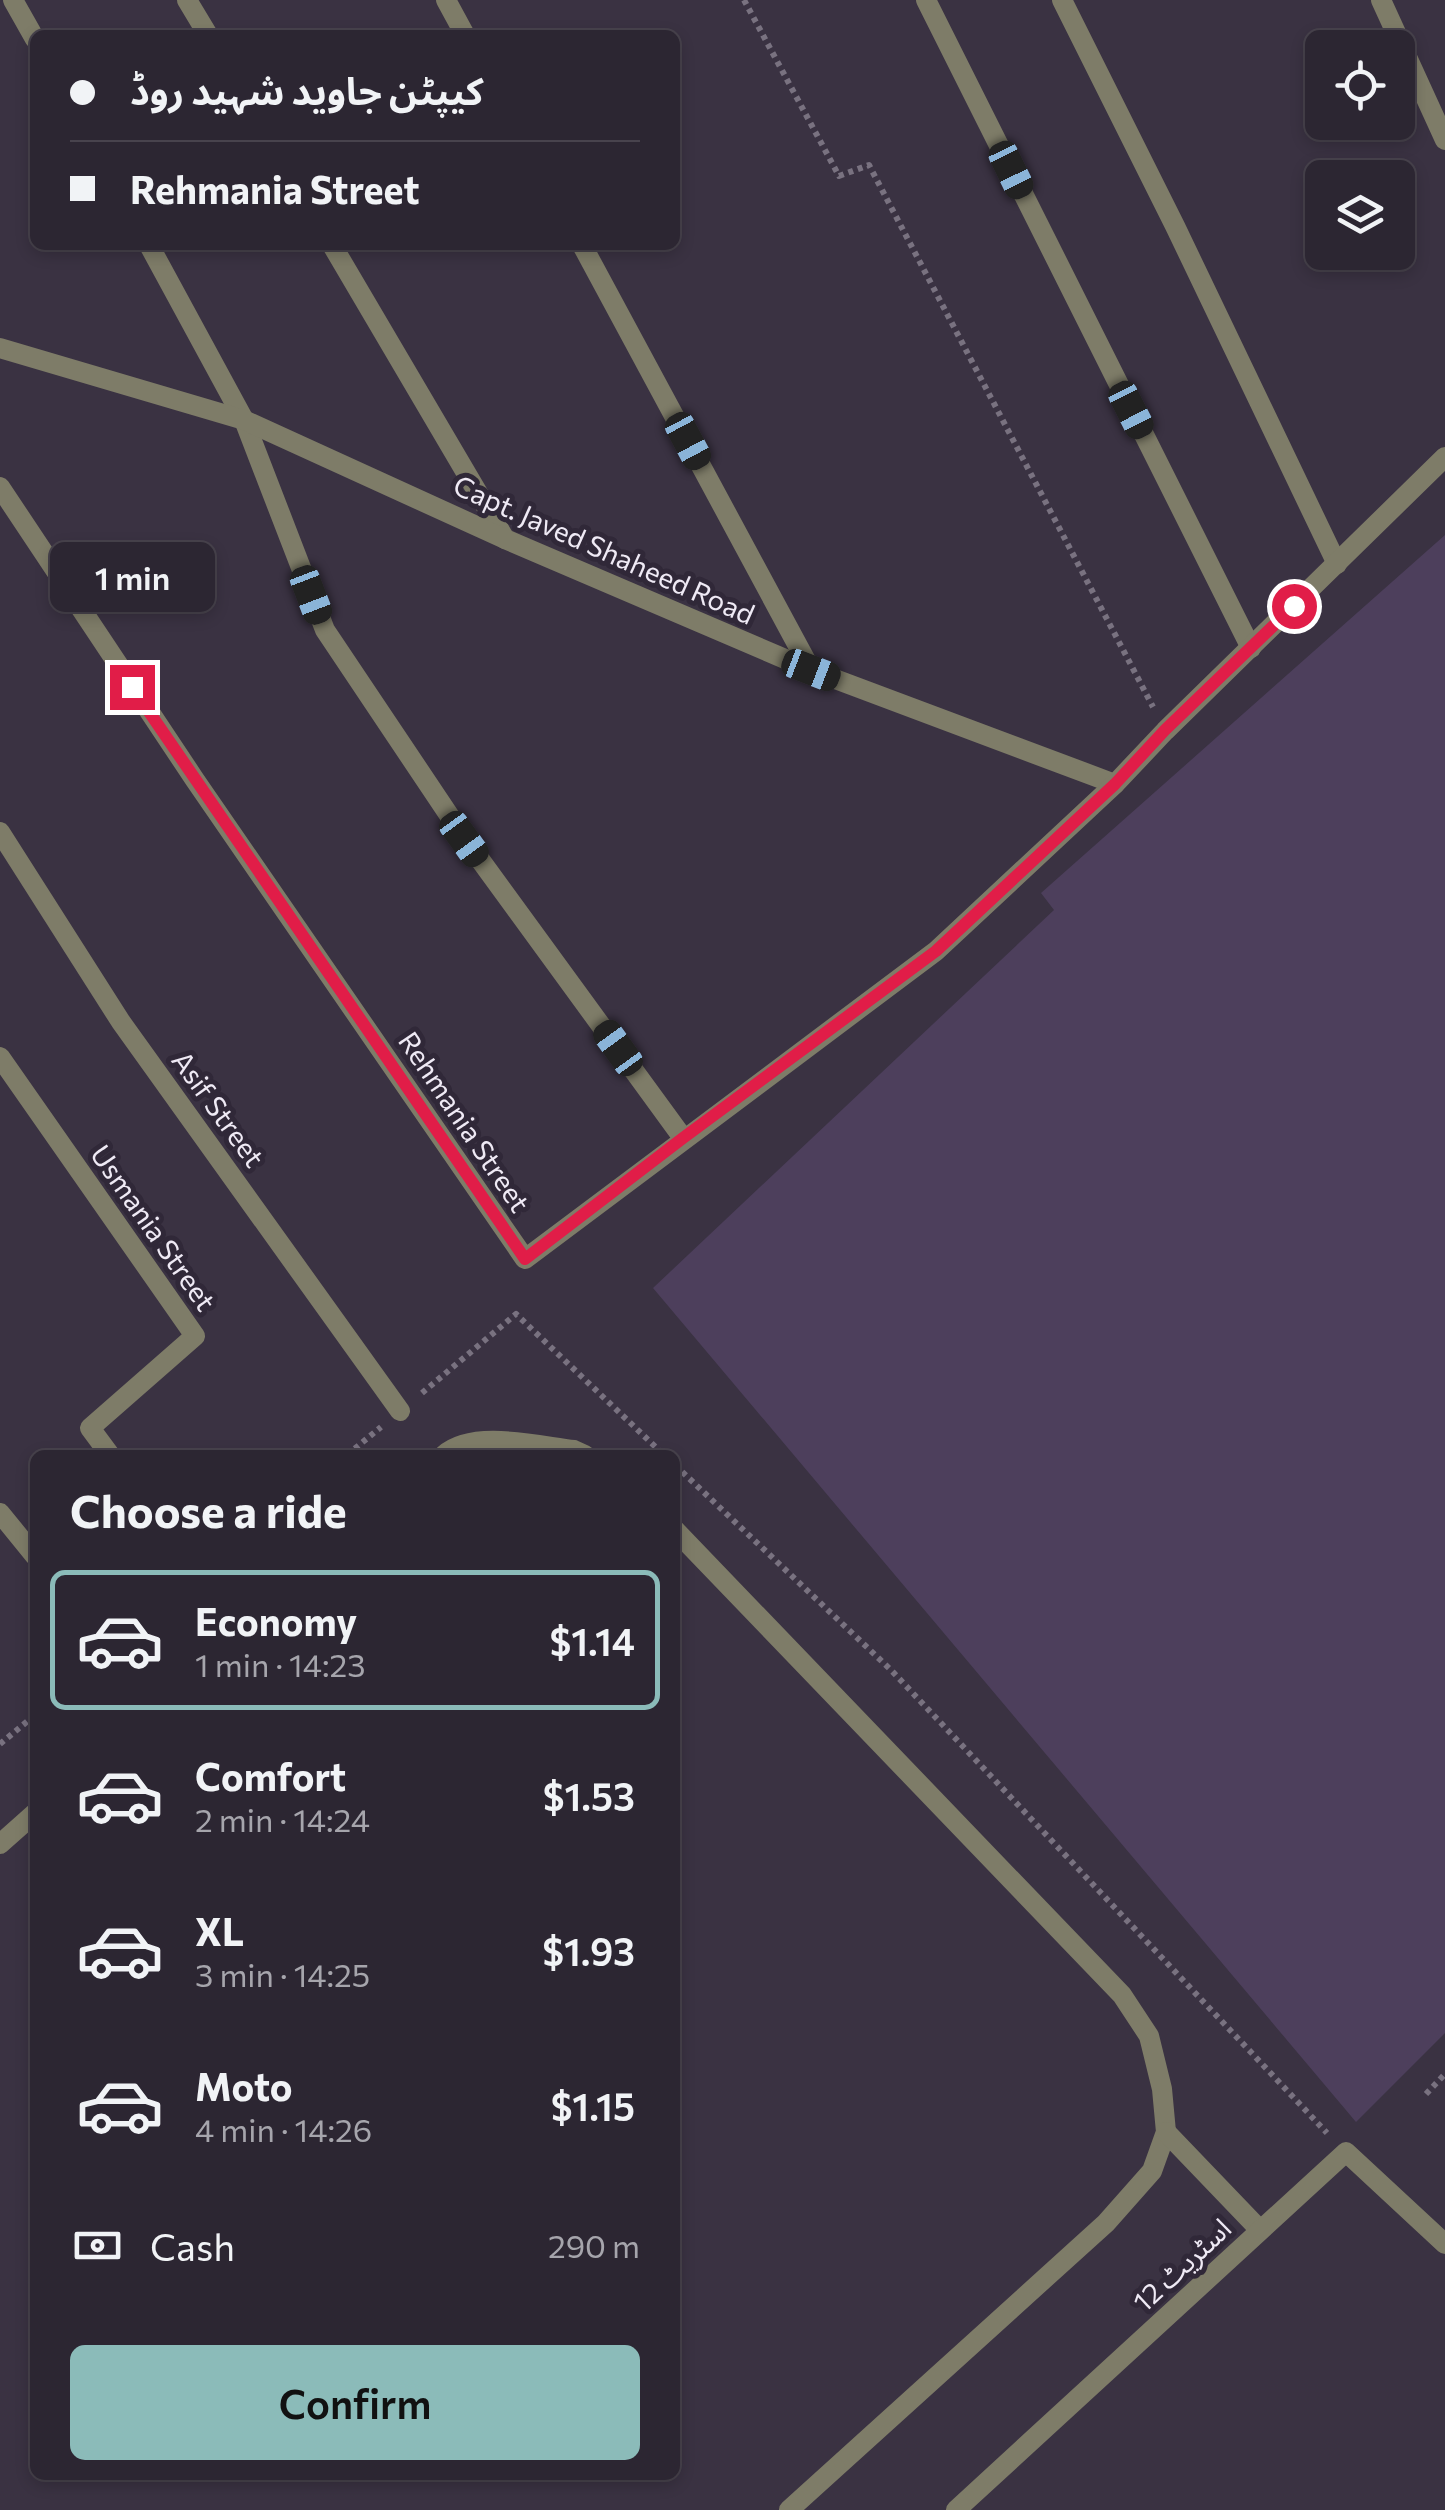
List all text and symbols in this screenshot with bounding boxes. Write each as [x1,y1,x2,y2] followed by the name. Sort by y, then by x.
[1305,30,1415,270] map controls
[1305,30,1415,140] button: locate
[130,66,484,113] text: کیپٹن جاوید شہید روڈ
[984,136,1038,204] car
[1305,160,1415,270] button: layers
[130,165,420,212] text: Rehmania Street
[1104,376,1158,444] car
[661,407,715,475] car
[449,467,760,631] street label: Capt. Javed Shaheed Road
[49,542,214,612] callout: 1 min
[95,557,170,597] text: 1 min
[286,562,336,628] car
[1272,584,1317,629] route start
[778,645,844,695] car
[110,665,155,710] route end
[434,806,494,872] car
[588,1015,648,1081] car
[392,1025,538,1218] street label: Rehmania Street
[165,1044,272,1173] street label: Asif Street
[84,1138,224,1317] street label: Usmania Street
[70,1482,347,1537] text: Choose a ride
[75,1595,165,1685] icon: car
[195,1597,357,1644] text: Economy
[550,1617,635,1664] text: $1.14
[195,1644,366,1684] text: 1 min · 14:23
[75,1750,165,1840] icon: car
[195,1752,346,1799] text: Comfort
[543,1772,635,1819] text: $1.53
[195,1799,370,1839] text: 2 min · 14:24
[75,1905,165,1995] icon: car
[195,1907,244,1954] text: XL
[542,1927,635,1974] text: $1.93
[195,1954,370,1994] text: 3 min · 14:25
[75,2060,165,2150] icon: car
[195,2062,293,2109] text: Moto
[551,2082,635,2129] text: $1.15
[195,2109,372,2149] text: 4 min · 14:26
[1125,2211,1238,2319] street label: اسٹریٹ 12
[70,2218,125,2273] icon: cash
[150,2222,235,2269] text: Cash
[548,2225,640,2265] text: 290 m
[70,2345,640,2460] button: Confirm

